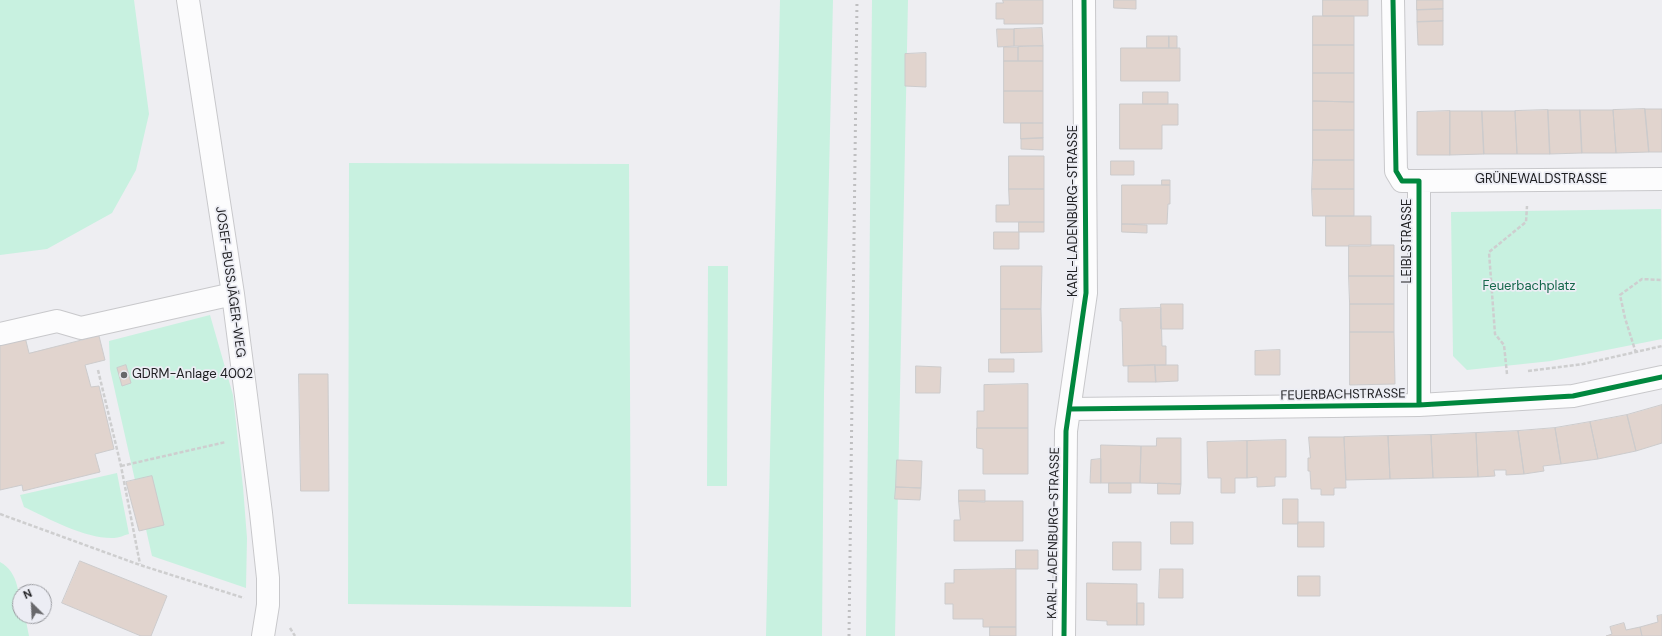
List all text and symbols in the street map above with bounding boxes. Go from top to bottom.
street label: KARL-LADENBURG-STRASSE [1066,125,1082,297]
street label: GRÜNEWALDSTRASSE [1475,172,1607,188]
street label: LEIBLSTRASSE [1400,199,1416,283]
street label: JOSEF-BUSSJÄGER-WEG [212,205,248,359]
park label: Feuerbachplatz [1483,279,1575,295]
place label: GDRM-Anlage 4002 [132,367,253,383]
marker: GDRM-Anlage 4002 [119,370,129,380]
street label: FEUERBACHSTRASSE [1280,386,1406,404]
street label: KARL-LADENBURG-STRASSE [1045,447,1063,619]
north arrow [12,584,52,624]
text: N [21,586,34,602]

